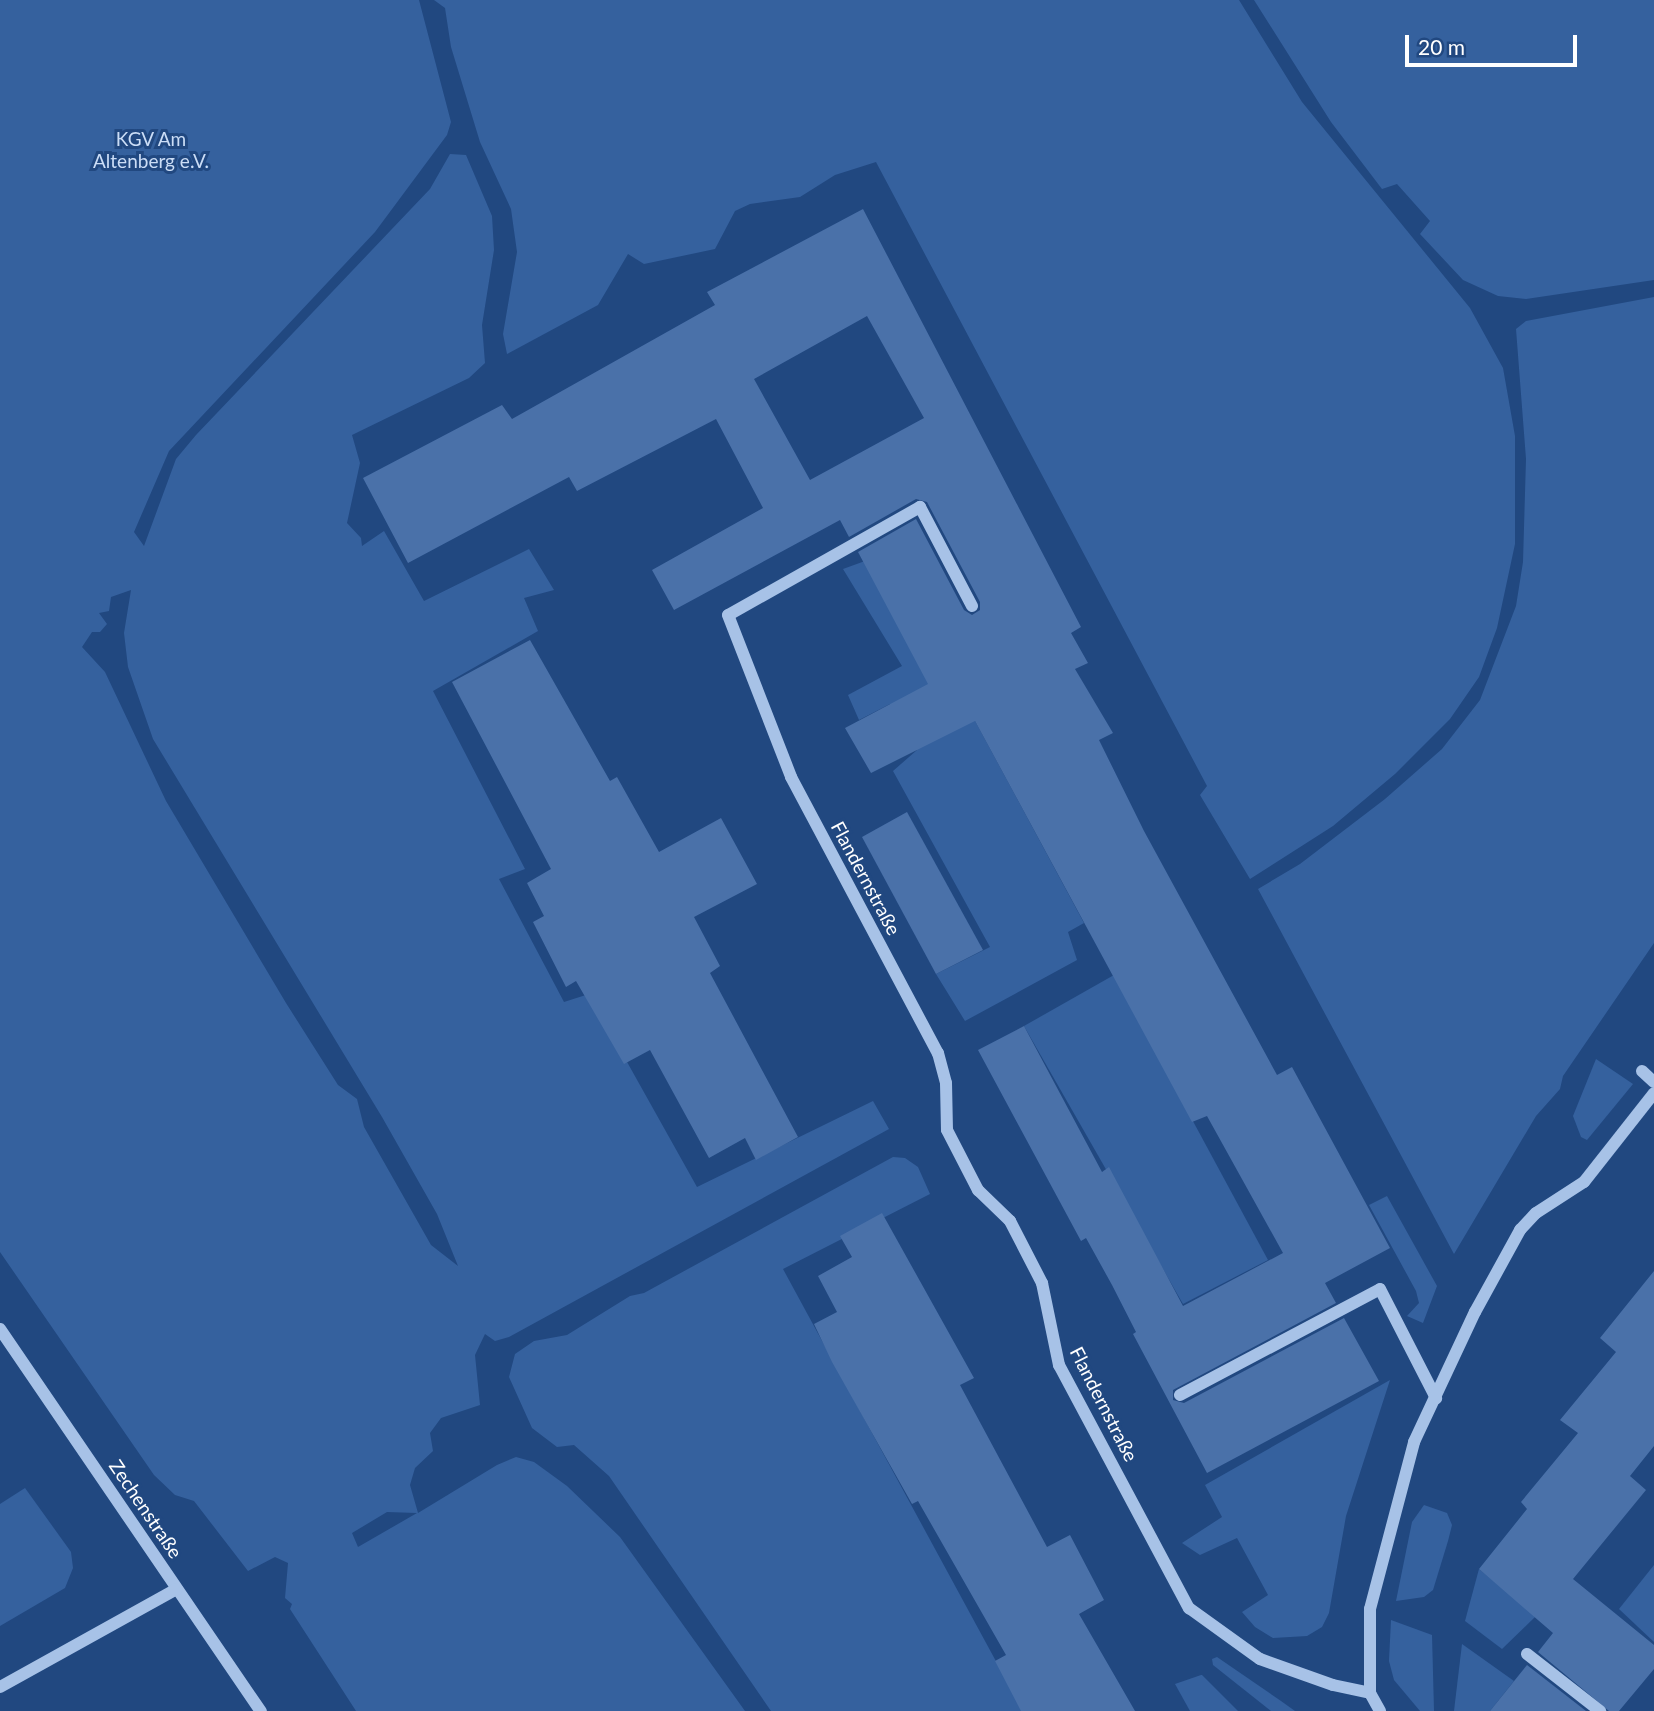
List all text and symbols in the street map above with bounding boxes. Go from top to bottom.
scale bar [1409,21,1580,65]
text: 20 m [1418,34,1465,59]
park label: KGV Am Altenberg e.V. [93,128,209,172]
street label: Flandernstraße [826,817,906,939]
street label: Flandernstraße [1065,1343,1143,1465]
street label: Zechenstraße [105,1456,187,1562]

